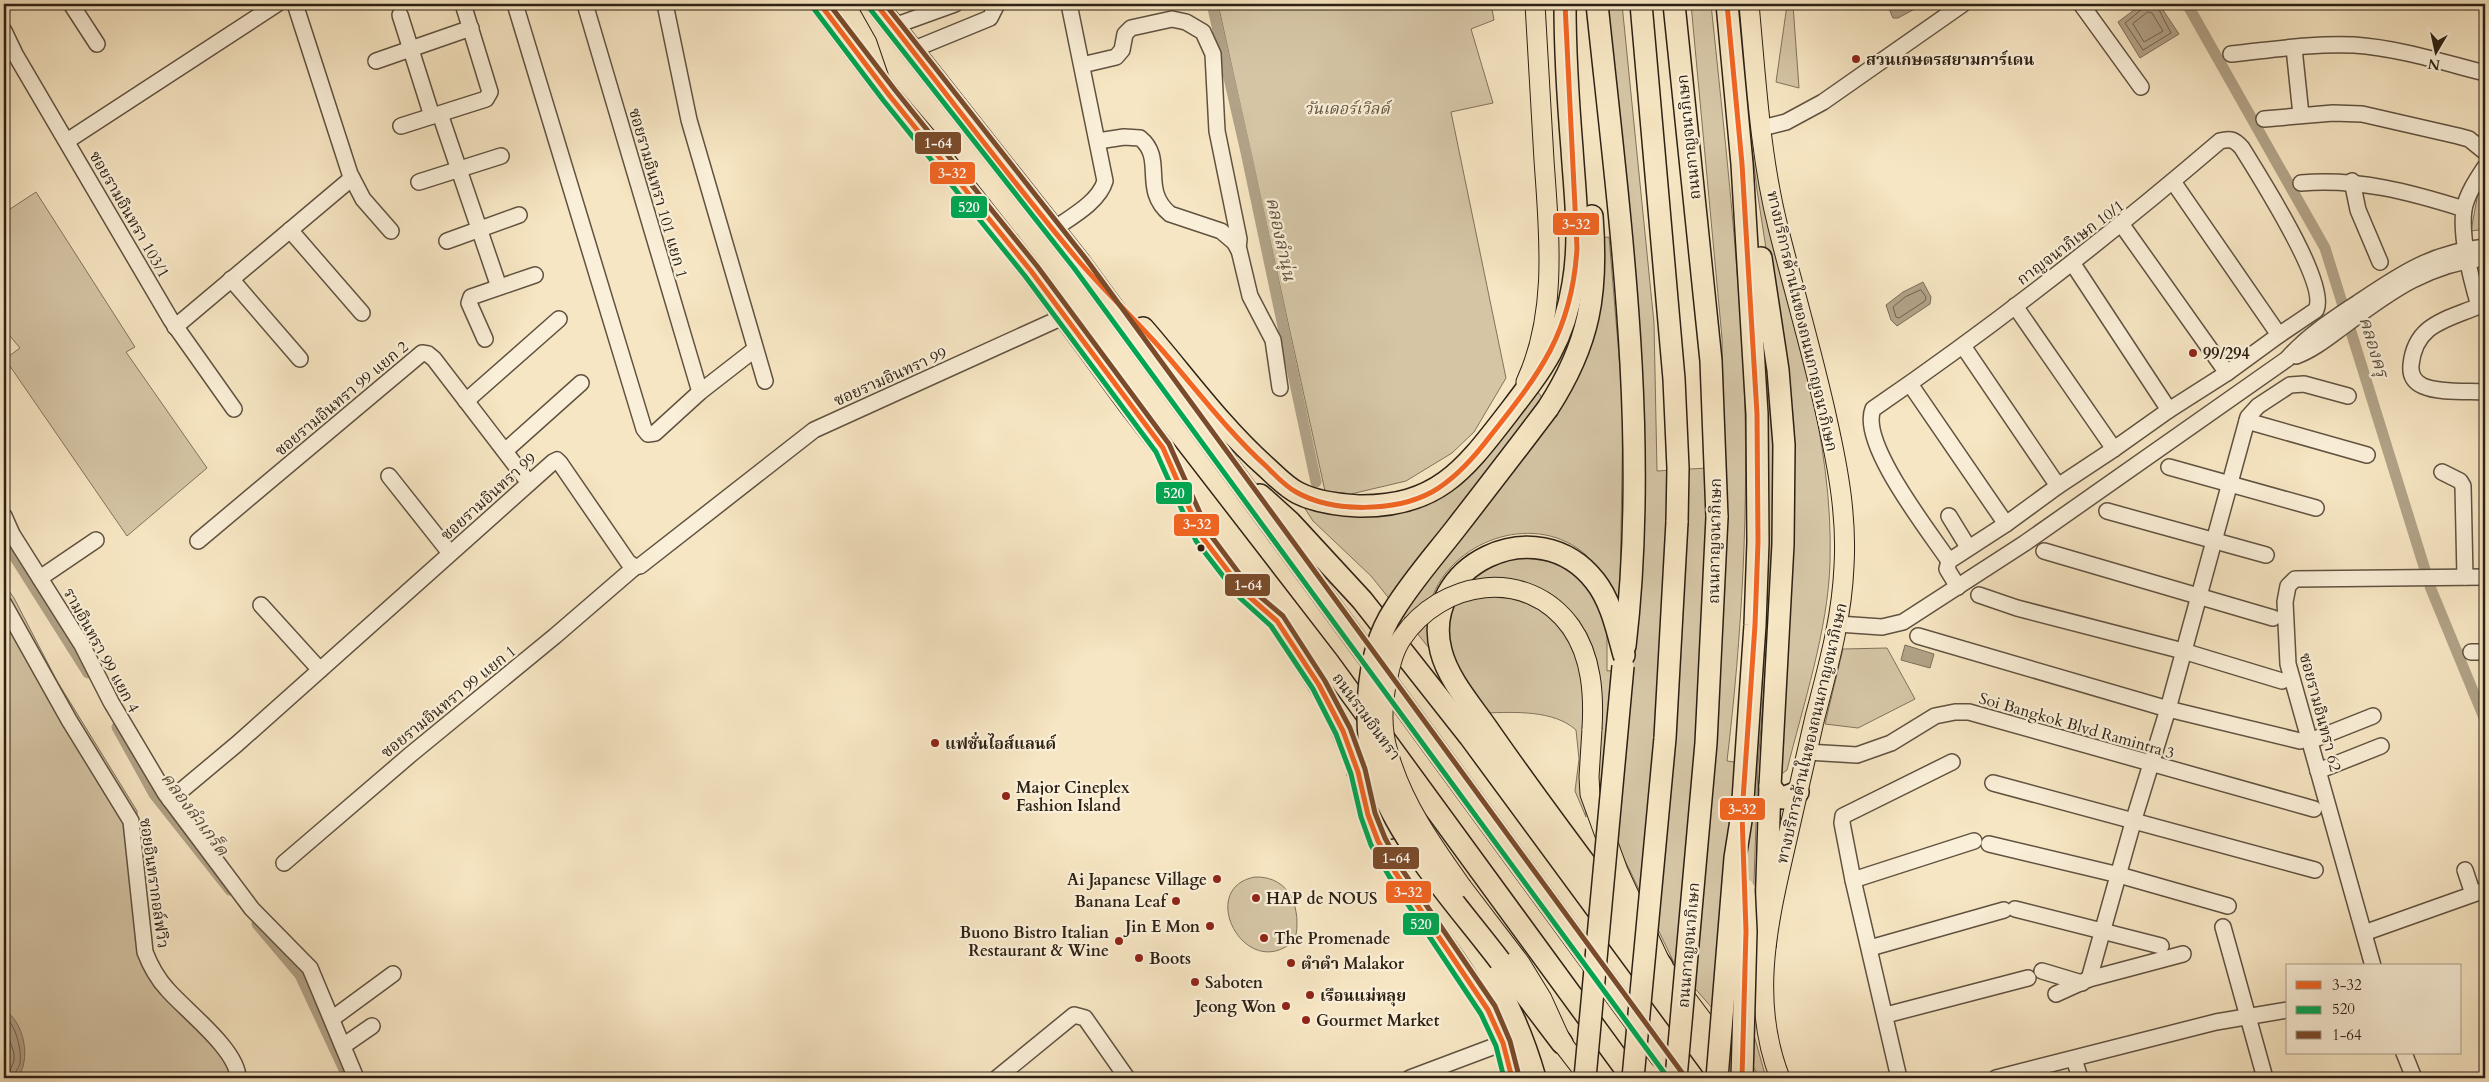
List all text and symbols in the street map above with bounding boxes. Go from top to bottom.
north arrow [2412,28,2462,78]
place label: สวนเกษตรสยามการ์เดน [1866,49,2034,71]
marker: สวนเกษตรสยามการ์เดน [1850,53,1862,65]
text: N [2427,54,2442,75]
street label: ถนนกาญจนาภิเษก [1671,73,1707,201]
park label: วันเดอร์เวิลด์ [1304,98,1392,120]
street label: ซอยรามอินทรา 101 แยก 1 [623,105,693,281]
line badge: 1-64 [914,131,962,155]
text: 1-64 [924,134,952,153]
street label: ซอยรามอินทรา 103/1 [84,147,174,282]
line badge: 3-32 [929,161,976,185]
text: 3-32 [938,164,966,183]
street label: ทางบริการด้านในของถนนกาญจนาภิเษก [1761,189,1843,454]
line badge: 520 [950,195,988,219]
water label: คลองลำนุ่น [1259,195,1302,283]
street label: กาญจนาภิเษก 10/1 [2012,195,2129,290]
text: 520 [958,198,980,217]
line badge: 3-32 [1552,212,1600,236]
text: 3-32 [1562,215,1590,234]
water label: คลองครุ [2353,314,2395,382]
street label: ซอยรามอินทรา 99 แยก 2 [270,336,413,461]
street label: ซอยรามอินทรา 99 [830,342,950,412]
place label: 99/294 [2203,343,2250,365]
marker: 99/294 [2187,347,2199,359]
street label: ซอยรามอินทรา 99 [436,448,541,546]
street label: ถนนกาญจนาภิเษก [1703,478,1727,604]
line badge: 520 [1155,481,1193,505]
text: 520 [1163,484,1185,503]
line badge: 3-32 [1173,513,1220,537]
text: 3-32 [1183,515,1211,534]
unlabelled marker [1196,543,1206,553]
line badge: 1-64 [1224,573,1271,597]
text: 1-64 [1234,576,1262,595]
street label: รามอินทรา 99 แยก 4 [58,584,145,717]
street label: ทางบริการด้านในของถนนกาญจนาภิเษก [1771,601,1853,866]
street label: ซอยรามอินทรา 99 แยก 1 [376,640,521,763]
street label: ซอยรามอินทรา 62 [2294,651,2346,774]
street label: ถนนรามอินทรา [1327,668,1405,765]
street label: Soi Bangkok Blvd Ramintra 3 [1976,687,2177,764]
place label: แฟชั่นไอส์แลนด์ [945,732,1057,755]
marker: แฟชั่นไอส์แลนด์ [929,737,941,749]
water label: คลองลำเกร็ด [155,767,235,862]
place label: Major Cineplex Fashion Island [1016,777,1130,817]
marker: Major Cineplex Fashion Island [1000,790,1012,802]
line badge: 3-32 [1719,797,1766,821]
text: 3-32 [1728,800,1756,819]
street label: ซอยอินทรากอล์ฟวิว [134,817,174,950]
line badge: 1-64 [1372,846,1420,870]
text: 1-64 [1382,849,1410,868]
place label: Ai Japanese Village [1067,869,1207,891]
marker: Ai Japanese Village [1211,873,1223,885]
line badge: 3-32 [1385,880,1432,904]
street label: ถนนกาญจนาภิเษก [1673,881,1705,1009]
text: 3-32 [1394,883,1422,902]
place label: HAP de NOUS [1266,888,1378,910]
place label: Banana Leaf [1074,891,1169,913]
marker: HAP de NOUS [1250,892,1262,904]
marker: Banana Leaf [1170,895,1182,907]
line badge: 520 [1402,912,1440,936]
text: 520 [1410,915,1432,934]
place label: Jin E Mon [1123,916,1201,938]
marker: Jin E Mon [1204,920,1216,932]
place label: Buono Bistro Italian Restaurant & Wine [960,922,1110,962]
place label: The Promenade [1274,928,1391,950]
marker: The Promenade [1258,932,1270,944]
marker: Buono Bistro Italian Restaurant & Wine [1113,935,1125,947]
place label: Boots [1149,948,1191,970]
marker: Boots [1133,952,1145,964]
place label: ตำตำ Malakor [1301,953,1405,975]
marker: ตำตำ Malakor [1285,957,1297,969]
legend [2286,964,2462,1054]
place label: Saboten [1205,972,1264,994]
text: 3-32 [2332,975,2362,995]
marker: Saboten [1189,976,1201,988]
place label: เรือนแม่หลุย [1320,985,1406,1007]
marker: เรือนแม่หลุย [1304,989,1316,1001]
place label: Jeong Won [1193,996,1277,1018]
text: 520 [2332,999,2355,1019]
marker: Jeong Won [1280,1000,1292,1012]
place label: Gourmet Market [1316,1010,1440,1032]
marker: Gourmet Market [1300,1014,1312,1026]
text: 1-64 [2332,1025,2362,1045]

